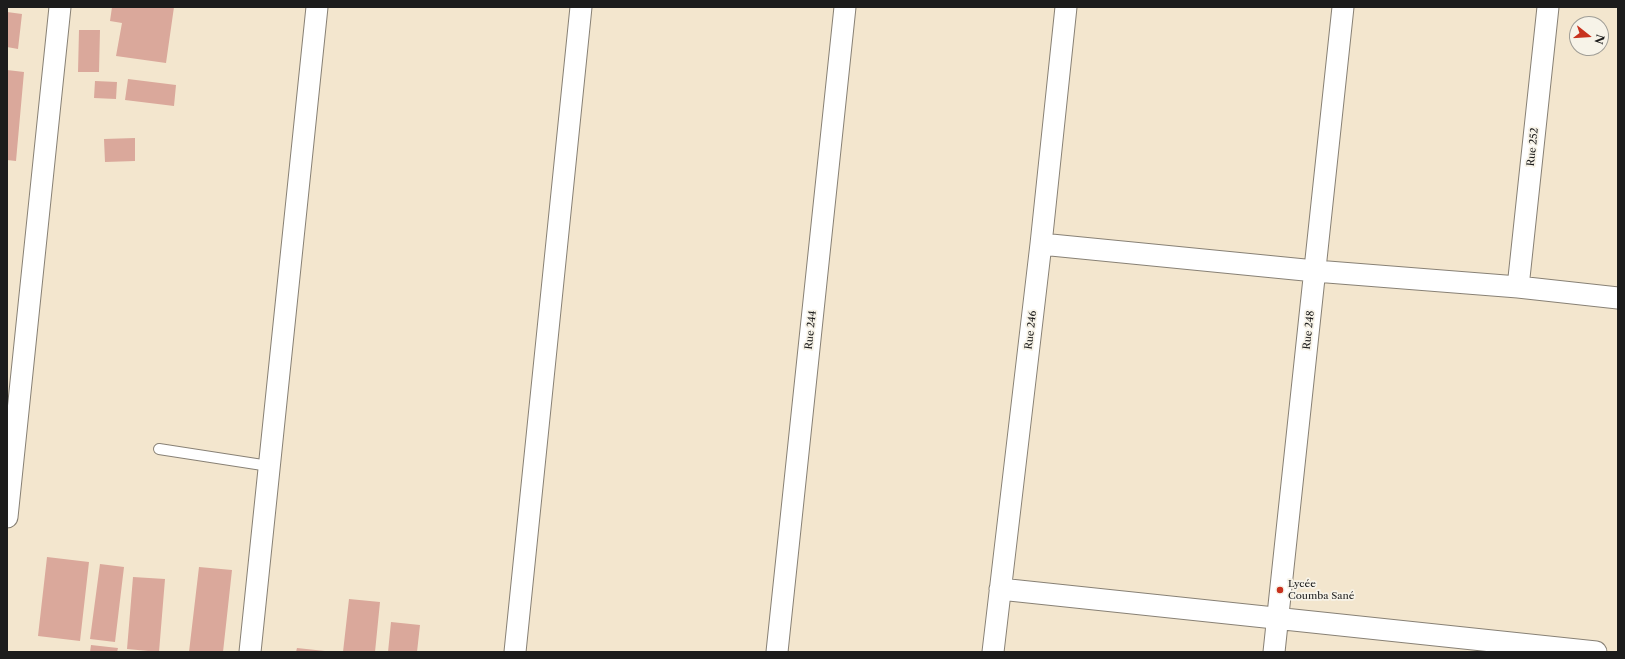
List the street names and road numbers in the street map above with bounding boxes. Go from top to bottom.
street label: Rue 252 [1525,127,1541,167]
street label: Rue 244 [803,310,819,350]
street label: Rue 246 [1023,310,1039,350]
street label: Rue 248 [1301,310,1317,350]

